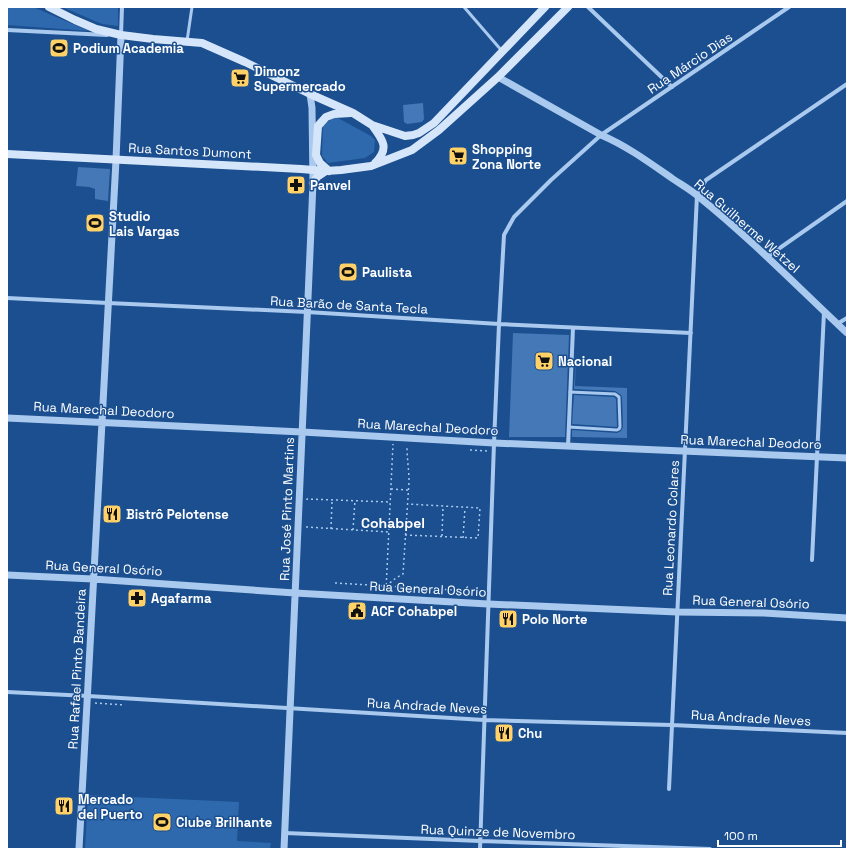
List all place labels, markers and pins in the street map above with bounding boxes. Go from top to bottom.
sports icon: Podium Academia [48,37,70,59]
place label: Podium Academia [73,40,184,57]
place label: Dimonz Supermercado [254,63,346,95]
supermarket icon: Dimonz Supermercado [229,67,251,89]
place label: Shopping Zona Norte [472,141,541,173]
supermarket icon: Shopping Zona Norte [447,145,469,167]
pharmacy icon: Panvel [285,174,307,196]
place label: Panvel [310,177,351,194]
place label: Studio Lais Vargas [109,208,180,240]
sports icon: Studio Lais Vargas [84,212,106,234]
sports icon: Paulista [337,261,359,283]
place label: Paulista [362,264,413,281]
supermarket icon: Nacional [533,350,555,372]
place label: Nacional [558,353,612,370]
restaurant icon: Bistrô Pelotense [101,503,123,525]
place label: Bistrô Pelotense [126,506,229,523]
pharmacy icon: Agafarma [126,587,148,609]
place label: Agafarma [151,590,212,607]
public building icon: ACF Cohabpel [346,600,368,622]
place label: ACF Cohabpel [371,603,457,620]
restaurant icon: Polo Norte [497,608,519,630]
place label: Polo Norte [522,611,587,628]
restaurant icon: Chu [493,722,515,744]
place label: Chu [518,725,542,742]
place label: Mercado del Puerto [78,791,143,823]
restaurant icon: Mercado del Puerto [53,795,75,817]
sports icon: Clube Brilhante [151,811,173,833]
place label: Clube Brilhante [176,814,272,831]

